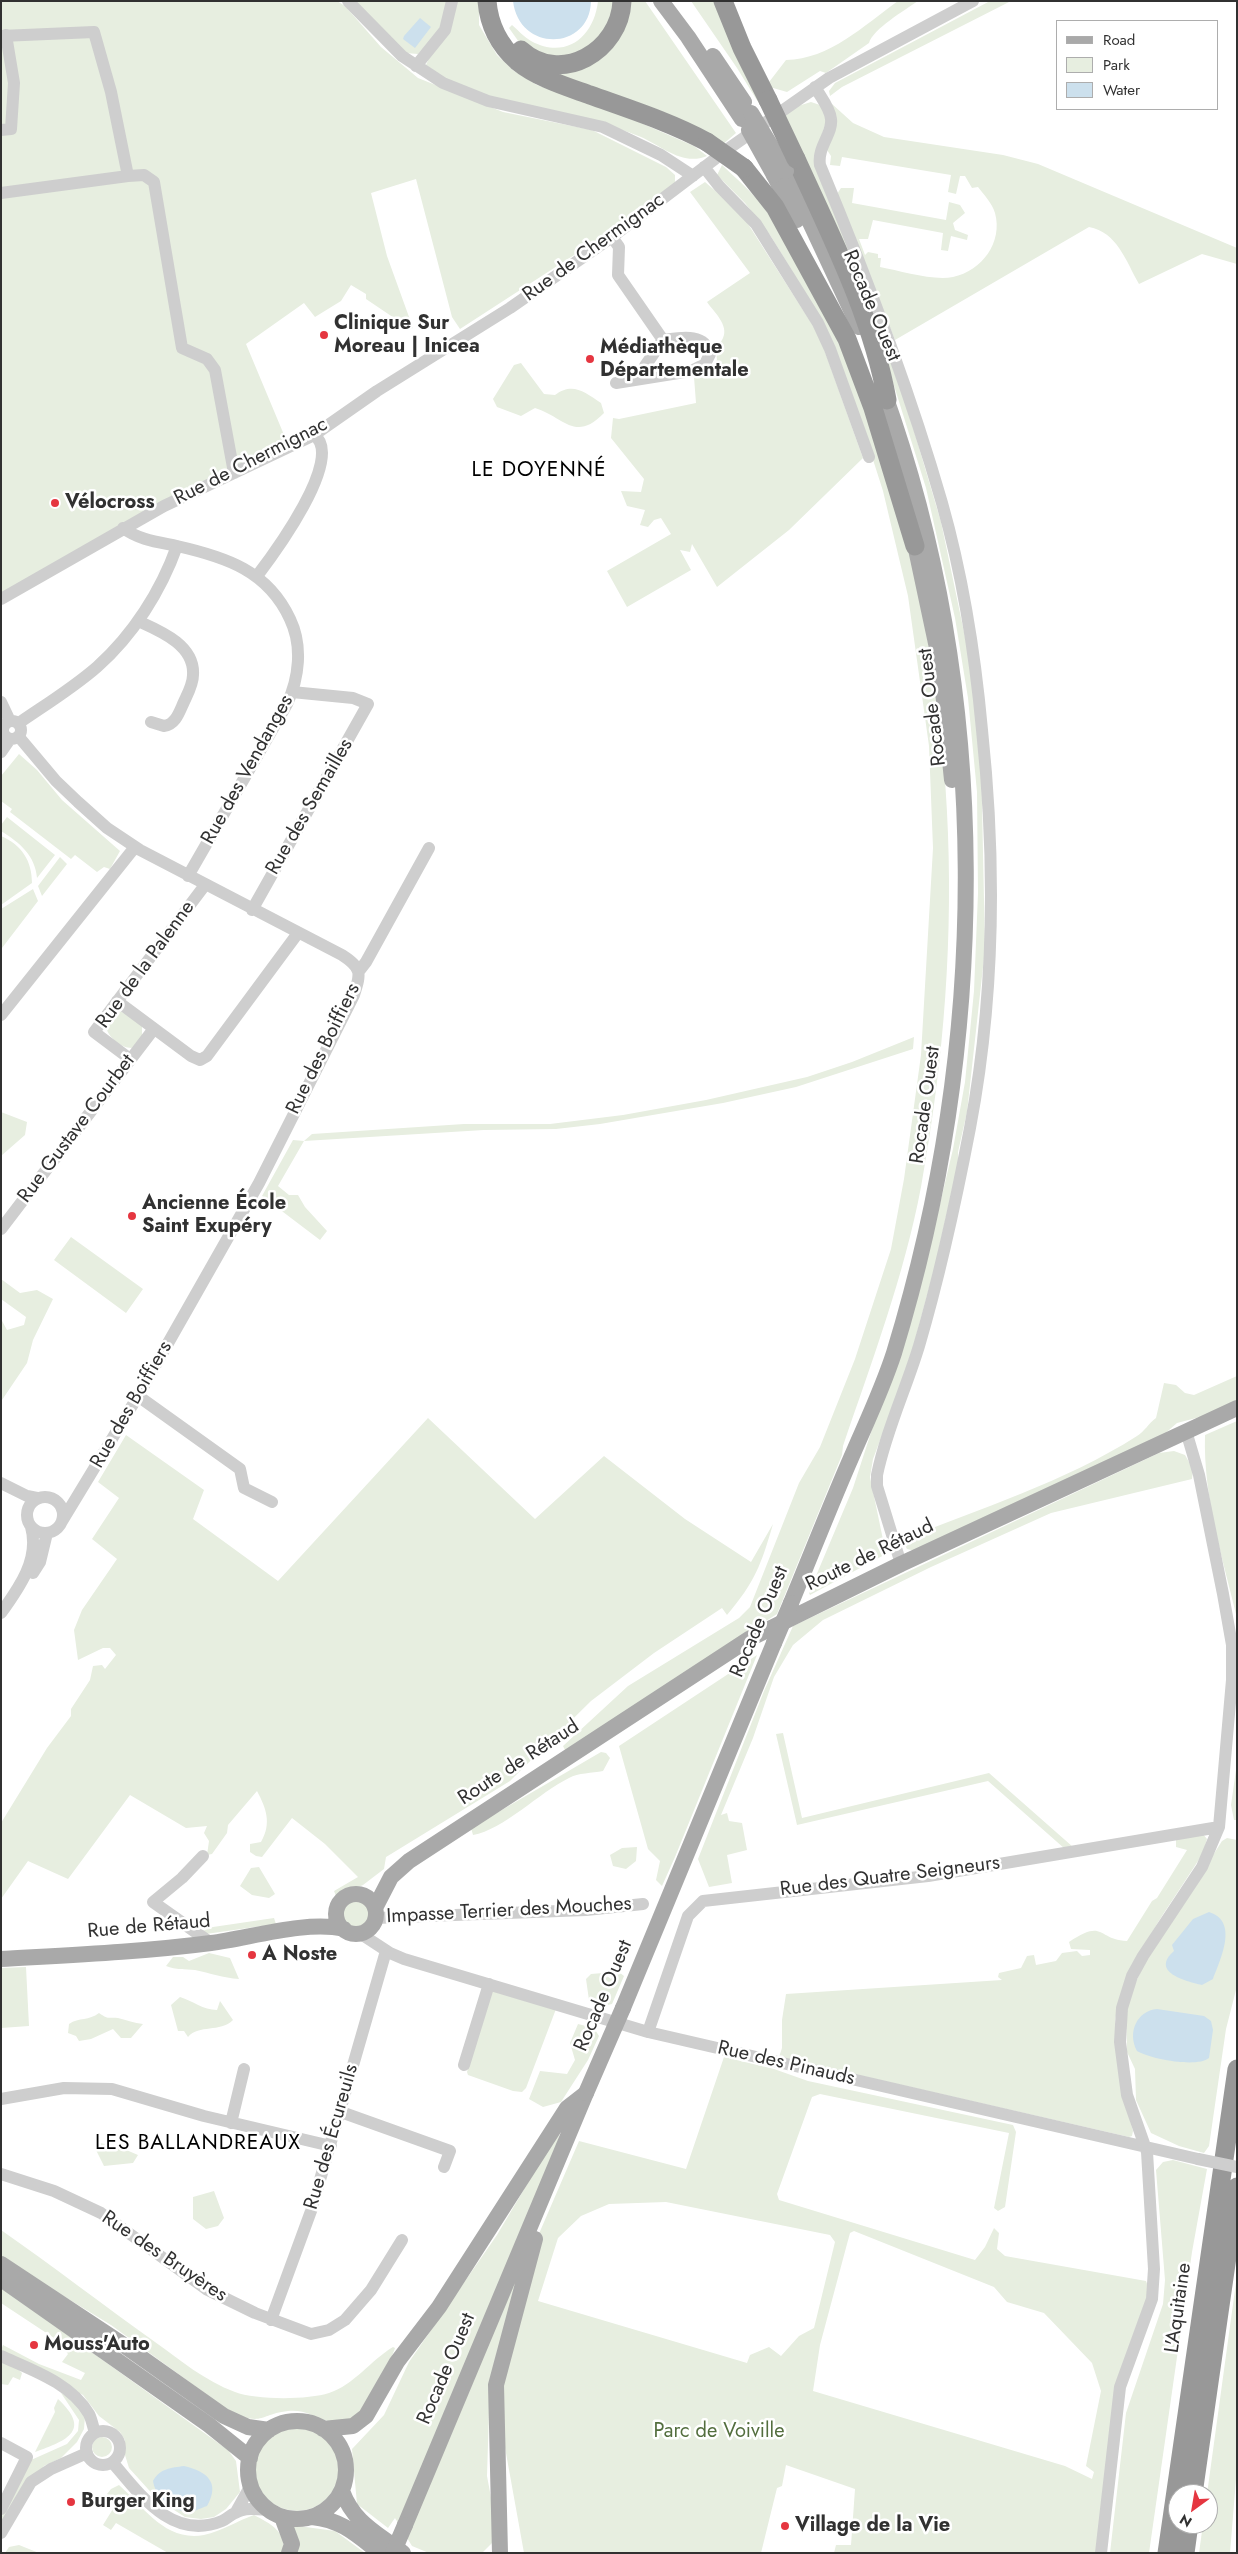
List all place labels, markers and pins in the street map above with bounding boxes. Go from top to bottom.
place label: Clinique Sur Moreau | Inicea [334,312,480,359]
marker: Clinique Sur Moreau | Inicea [318,329,330,341]
place label: Médiathèque Départementale [600,336,749,383]
marker: Médiathèque Départementale [584,353,596,365]
place label: Vélocross [65,491,155,515]
marker: Vélocross [49,497,61,509]
place label: Ancienne École Saint Exupéry [142,1192,286,1239]
marker: Ancienne École Saint Exupéry [126,1210,138,1222]
place label: A Noste [262,1943,337,1967]
marker: A Noste [246,1949,258,1961]
place label: Mouss'Auto [44,2333,150,2357]
marker: Mouss'Auto [28,2339,40,2351]
place label: Burger King [81,2490,195,2514]
marker: Burger King [65,2496,77,2508]
place label: Village de la Vie [795,2514,950,2538]
marker: Village de la Vie [779,2520,791,2532]

